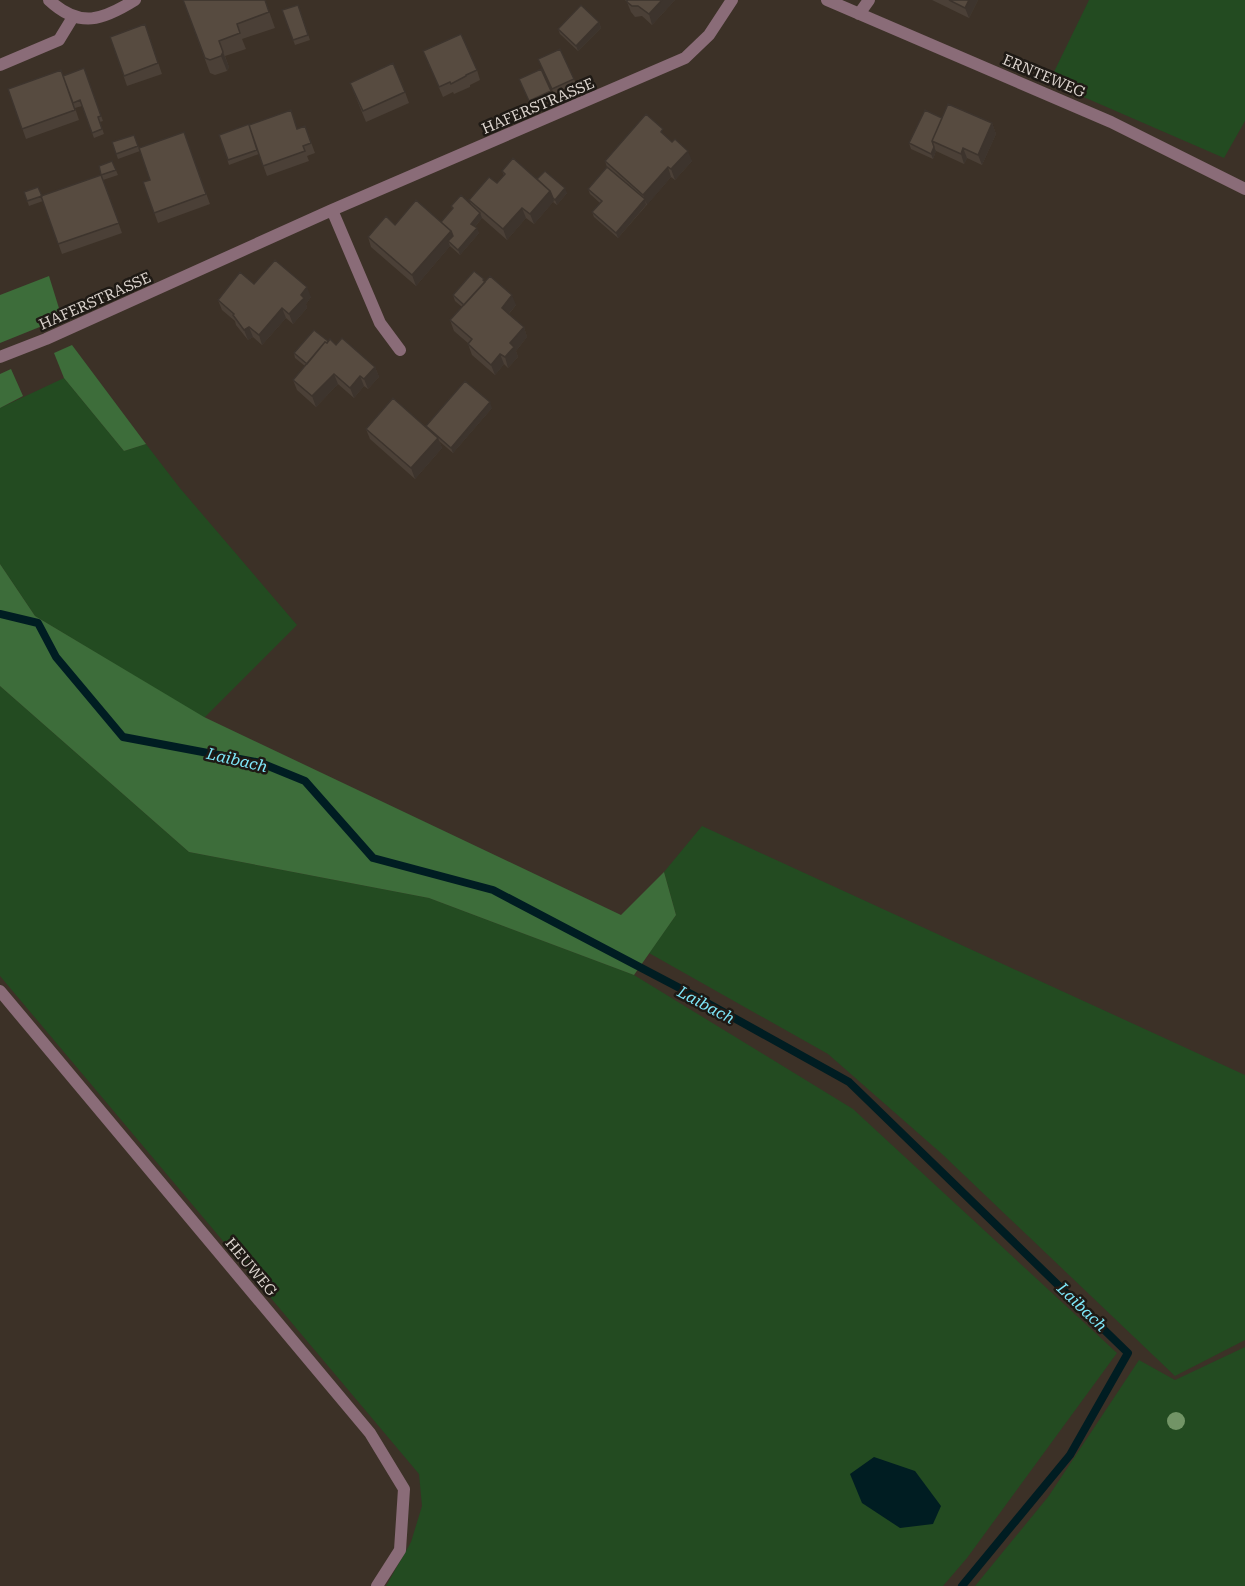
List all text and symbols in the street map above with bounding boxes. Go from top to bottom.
street label: ERNTEWEG [1000,51,1088,102]
street label: HAFERSTRASSE [479,74,597,138]
street label: HAFERSTRASSE [36,268,154,334]
water label: Laibach [204,744,270,776]
water label: Laibach [673,982,738,1028]
street label: HEUWEG [221,1234,281,1300]
water label: Laibach [1052,1278,1111,1335]

